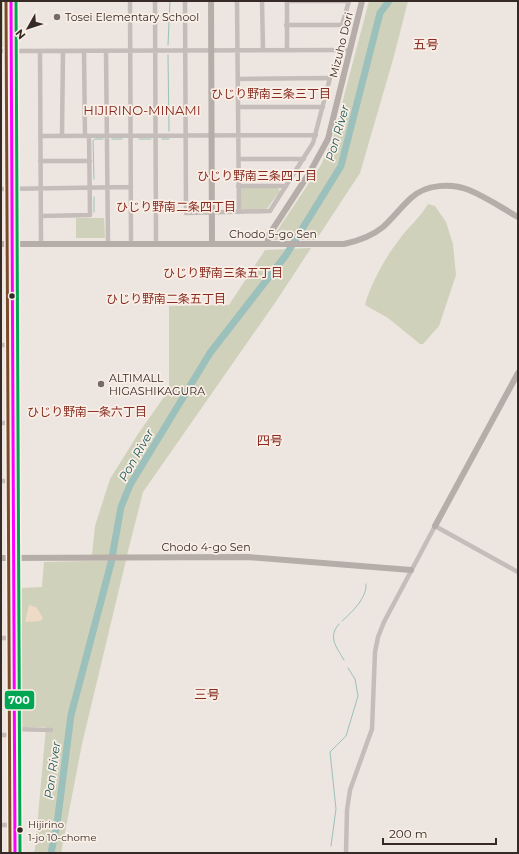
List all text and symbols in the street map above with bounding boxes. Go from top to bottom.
north arrow [8,8,48,48]
place label: Tosei Elementary School [65,10,199,24]
street label: Mizuho Dori [326,11,356,79]
marker: Tosei Elementary School [52,12,62,22]
text: N [12,26,28,42]
district label: 五号 [413,36,439,52]
district label: ひじり野南三条三丁目 [211,86,331,101]
district label: HIJIRINO-MINAMI [83,102,201,118]
water label: Pon River [322,103,352,163]
district label: ひじり野南三条四丁目 [197,168,317,183]
district label: ひじり野南二条四丁目 [116,199,236,214]
street label: Chodo 5-go Sen [229,227,317,241]
district label: ひじり野南三条五丁目 [163,265,283,280]
unlabelled marker [7,291,17,301]
district label: ひじり野南二条五丁目 [106,291,226,306]
place label: ALTIMALL HIGASHIKAGURA [109,371,205,398]
marker: ALTIMALL HIGASHIKAGURA [96,379,106,389]
district label: ひじり野南一条六丁目 [27,404,147,419]
water label: Pon River [115,426,157,484]
district label: 四号 [257,432,283,448]
street label: Chodo 4-go Sen [161,540,251,554]
district label: 三号 [194,686,220,702]
line badge: 700 [4,690,35,710]
text: 700 [8,693,30,707]
water label: Pon River [41,740,63,800]
place label: Hijirino 1-jo 10-chome [28,818,97,844]
scale bar [383,820,496,846]
marker: Hijirino 1-jo 10-chome [15,825,25,835]
text: 200 m [389,826,428,841]

